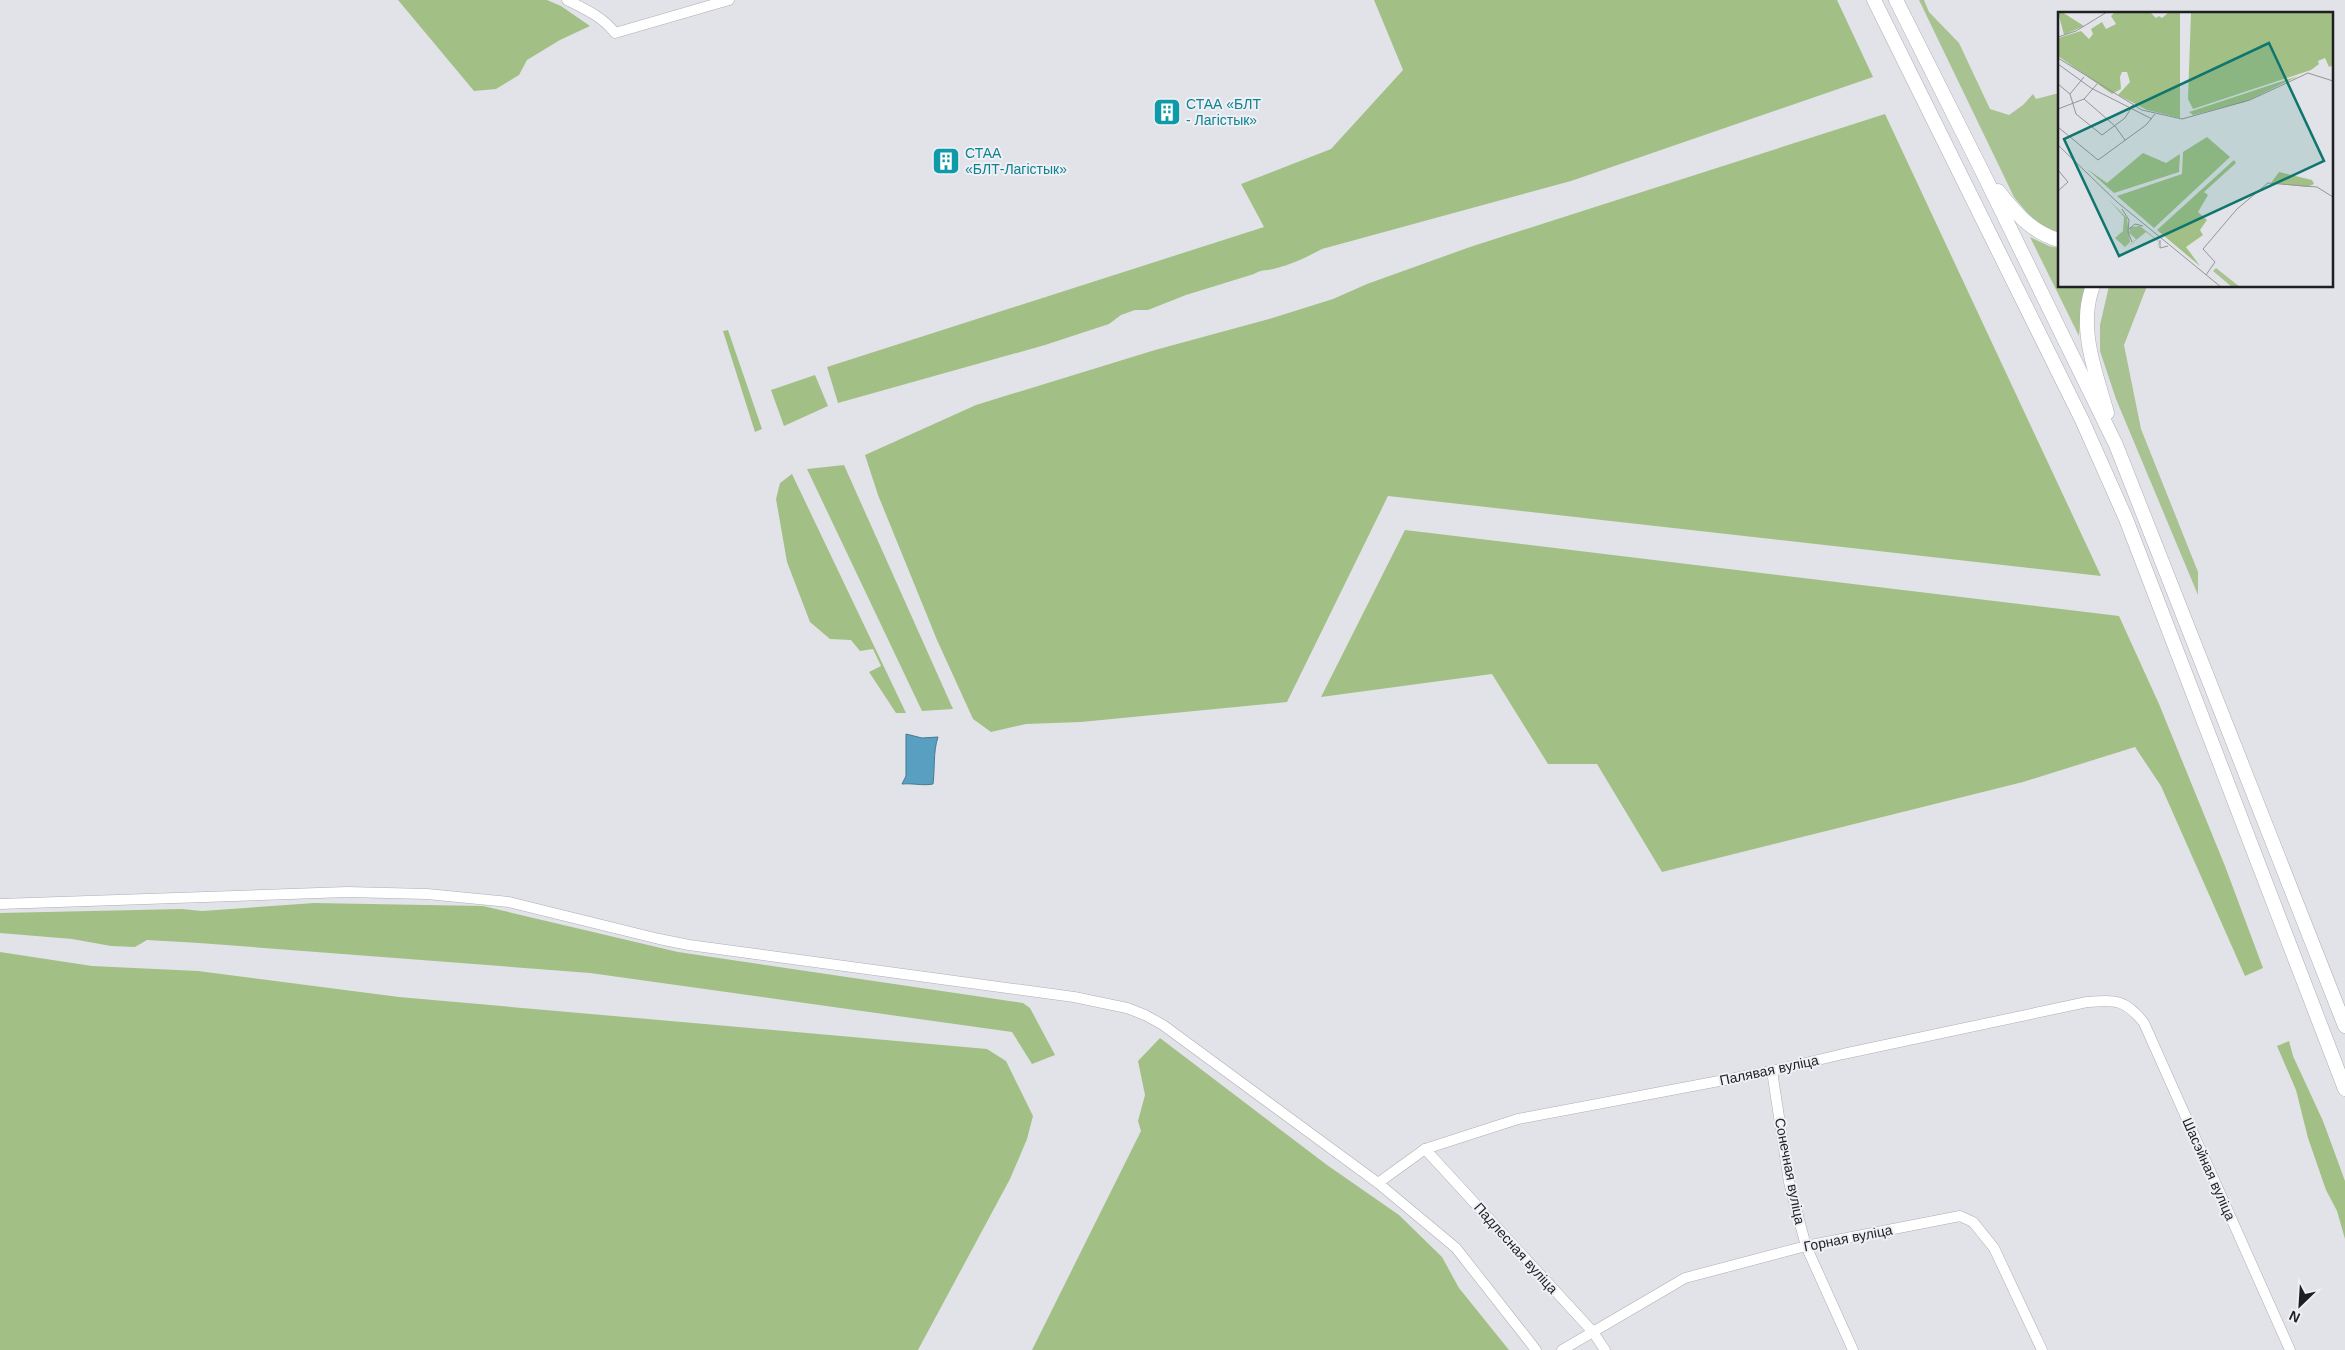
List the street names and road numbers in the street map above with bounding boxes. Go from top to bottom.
street label: Палявая вуліца [1718,1052,1820,1088]
street label: Шасэйная вуліца [2179,1115,2239,1223]
street label: Сонечная вуліца [1772,1116,1808,1226]
street label: Падлесная вуліца [1471,1199,1561,1297]
street label: Горная вуліца [1802,1222,1894,1254]

